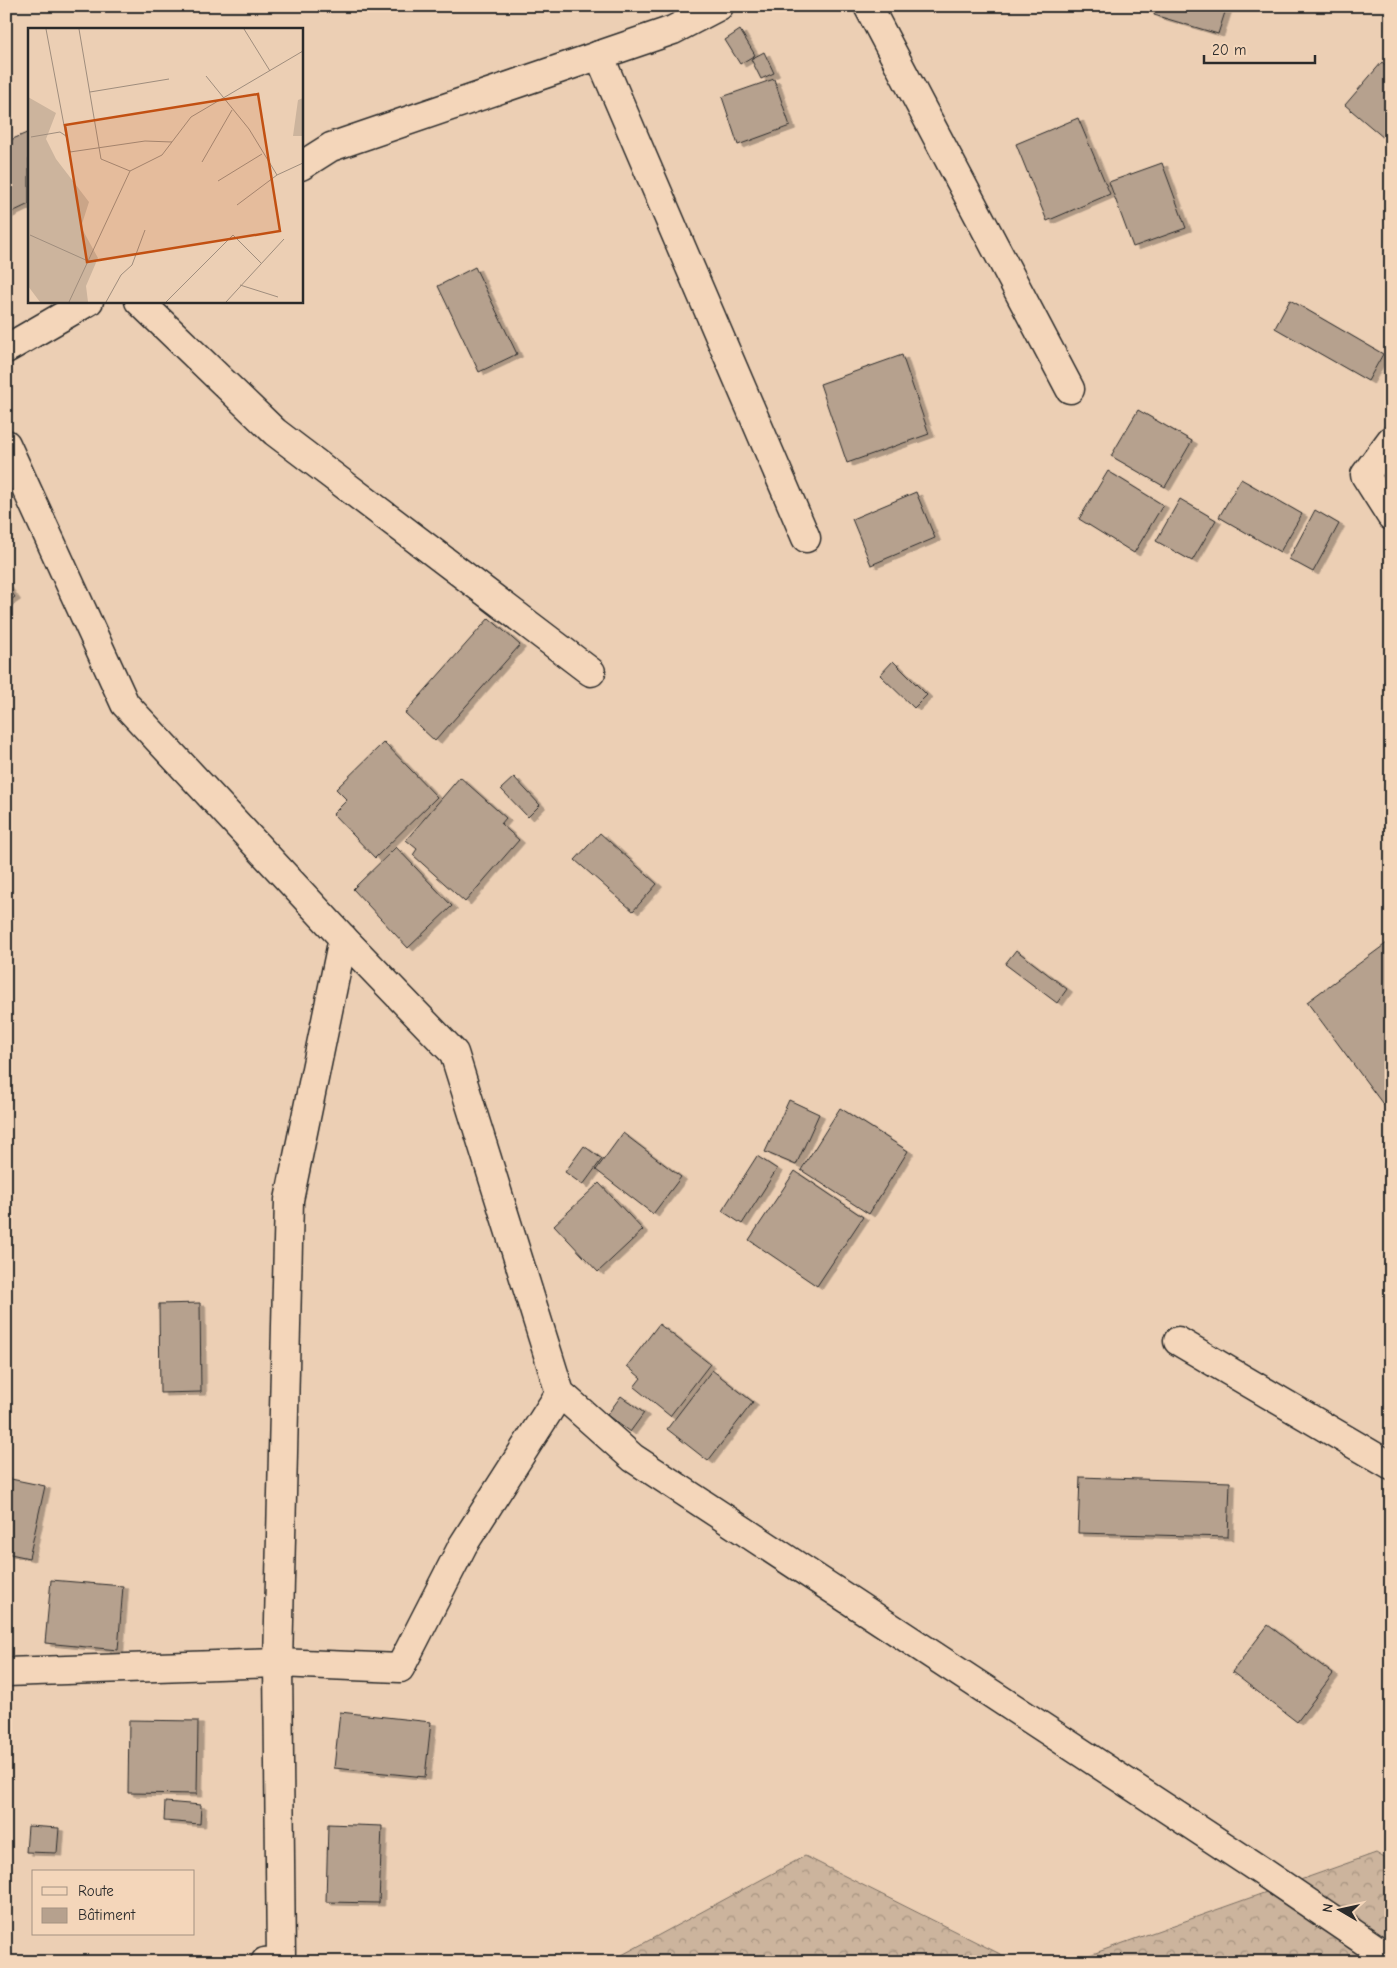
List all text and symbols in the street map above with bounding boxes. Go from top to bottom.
inset map [28,28,302,302]
scale bar [1204,32,1316,64]
text: 20 m [1212,41,1246,59]
legend [32,1870,195,1936]
text: Route [78,1882,114,1900]
north arrow [1314,1886,1364,1936]
text: N [1319,1902,1337,1914]
text: Bâtiment [78,1906,136,1924]

